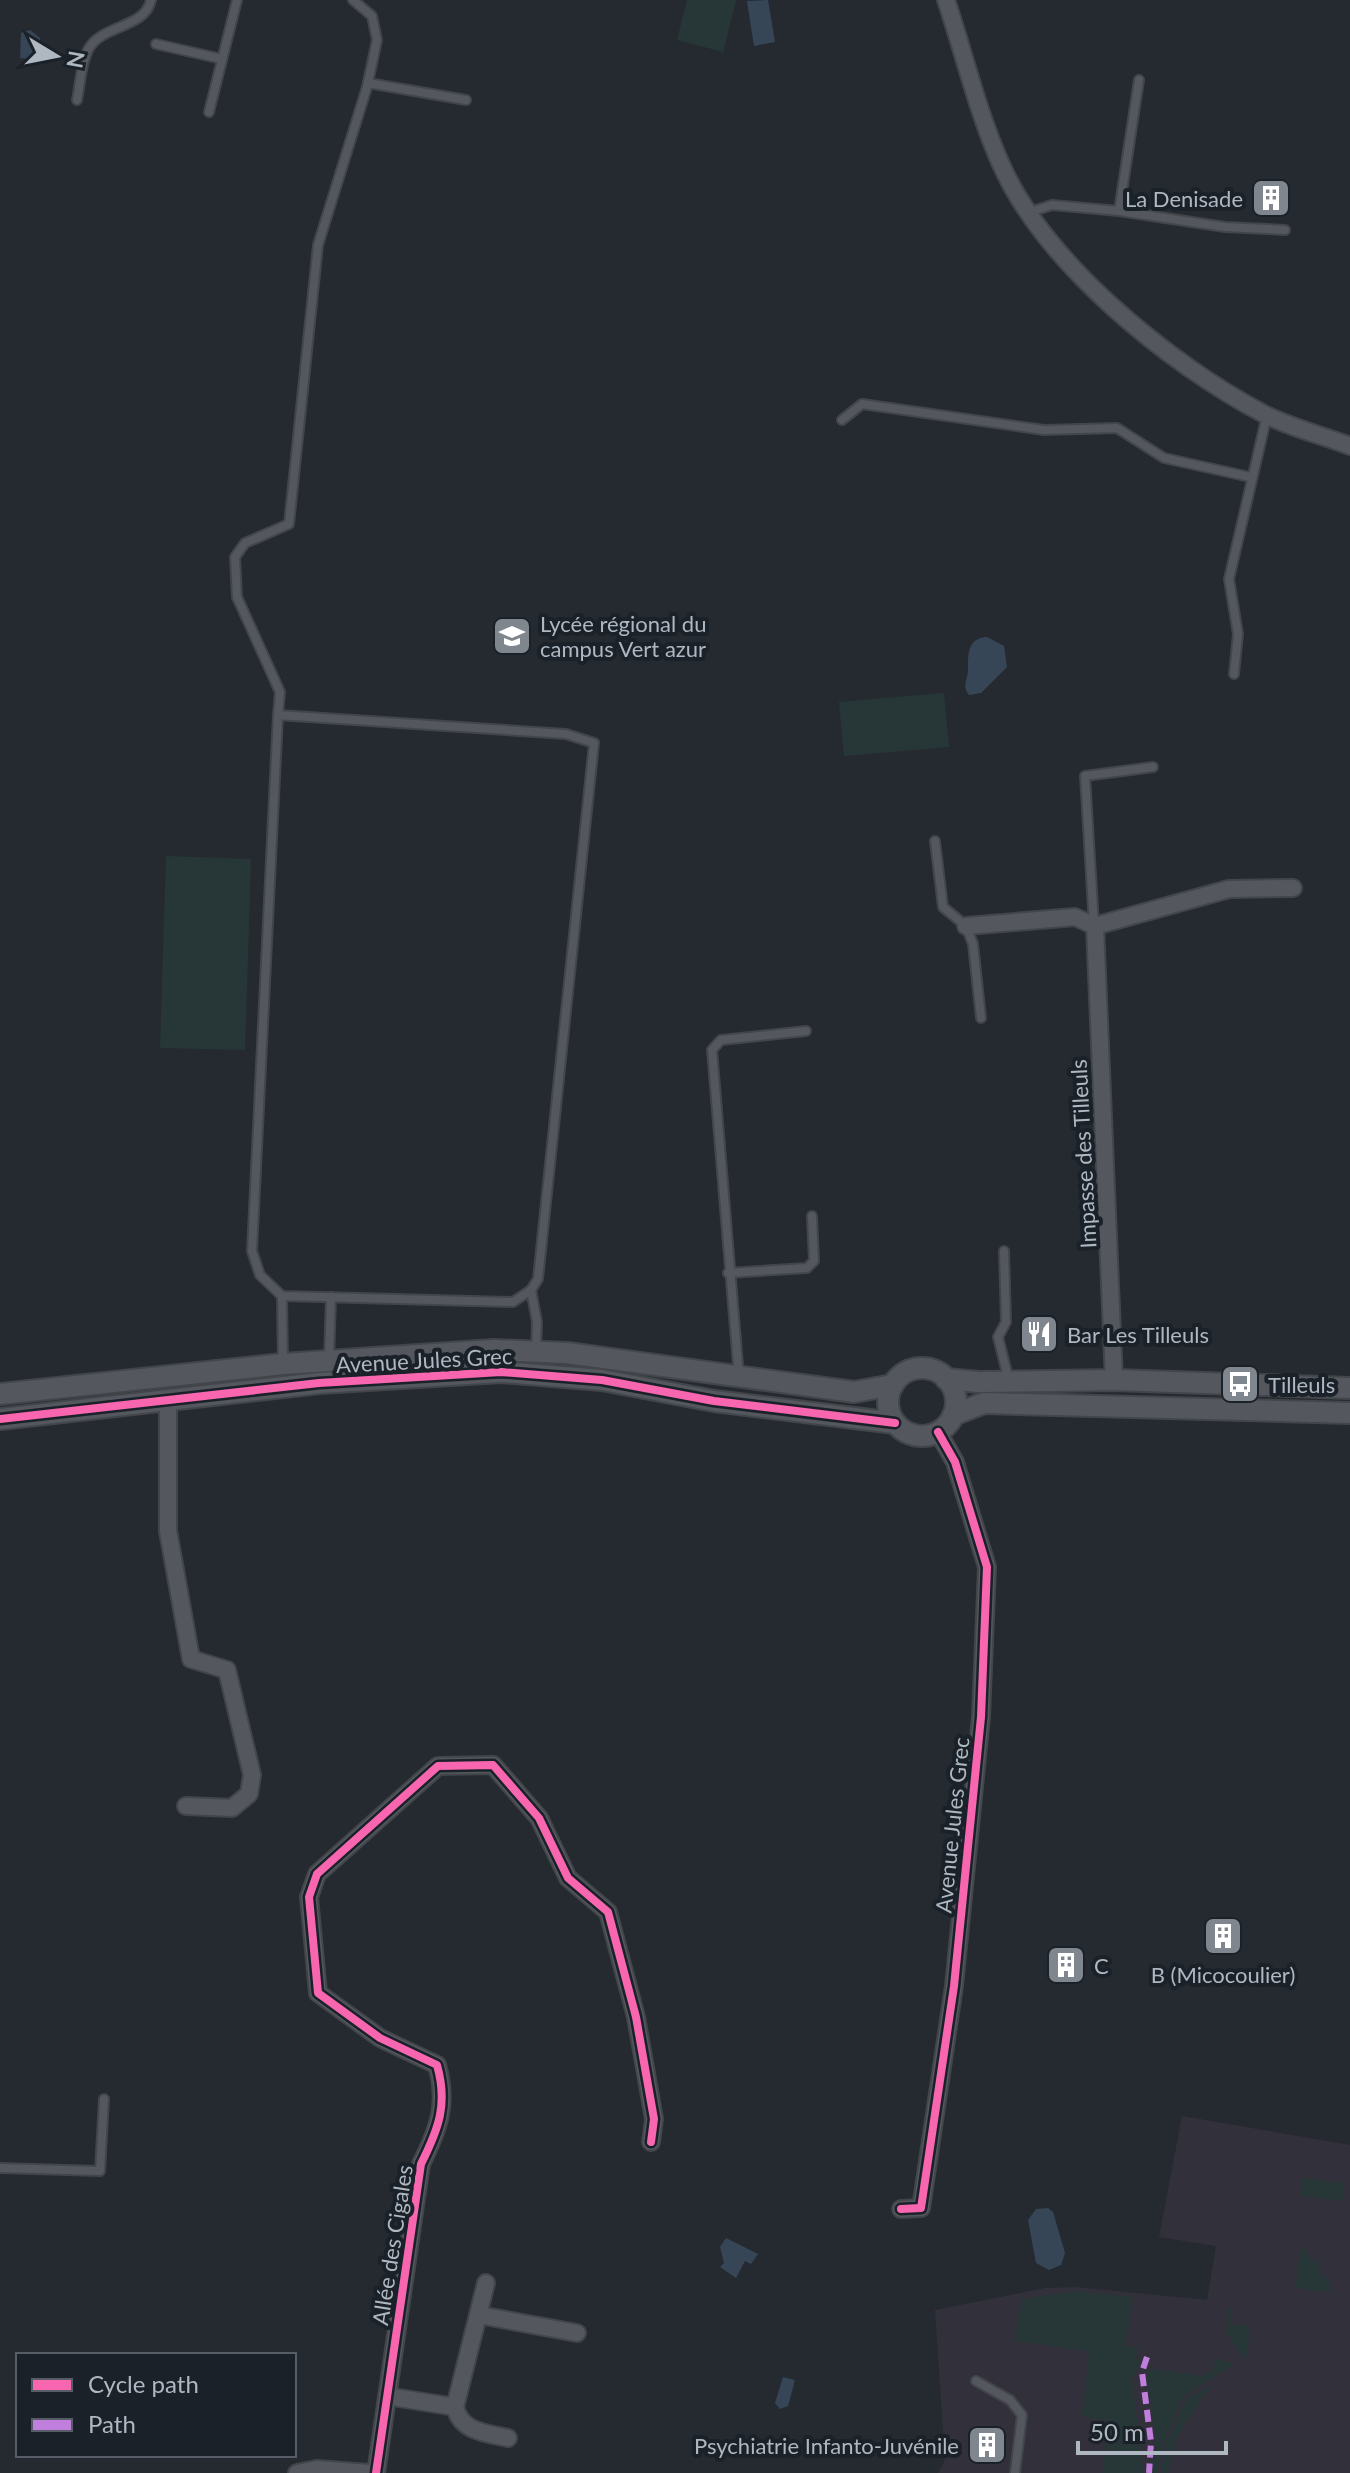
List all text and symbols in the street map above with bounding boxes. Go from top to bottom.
north arrow [16,16,96,96]
text: N [61,49,91,70]
building icon: La Denisade [1250,177,1292,219]
place label: La Denisade [1125,185,1243,212]
place label: Lycée régional du campus Vert azur [540,610,706,662]
school or university icon: Lycée régional du campus Vert azur [491,615,533,657]
street label: Impasse des Tilleuls [1065,1059,1101,1249]
restaurant icon: Bar Les Tilleuls [1018,1313,1060,1355]
place label: Bar Les Tilleuls [1067,1321,1209,1348]
street label: Avenue Jules Grec [335,1342,513,1378]
bus stop icon: Tilleuls [1219,1363,1261,1405]
place label: Tilleuls [1268,1371,1335,1398]
street label: Avenue Jules Grec [929,1736,975,1914]
building icon: B (Micocoulier) [1202,1915,1244,1957]
building icon: C [1045,1944,1087,1986]
place label: C [1094,1952,1109,1979]
place label: B (Micocoulier) [1151,1961,1295,1988]
street label: Allée des Cigales [366,2163,418,2327]
legend [16,2353,296,2457]
text: Cycle path [88,2369,199,2398]
scale bar [1078,2405,1226,2455]
text: Path [88,2409,136,2438]
text: 50 m [1090,2417,1144,2446]
building icon: Psychiatrie Infanto-Juvénile [966,2424,1008,2466]
place label: Psychiatrie Infanto-Juvénile [694,2432,959,2459]

